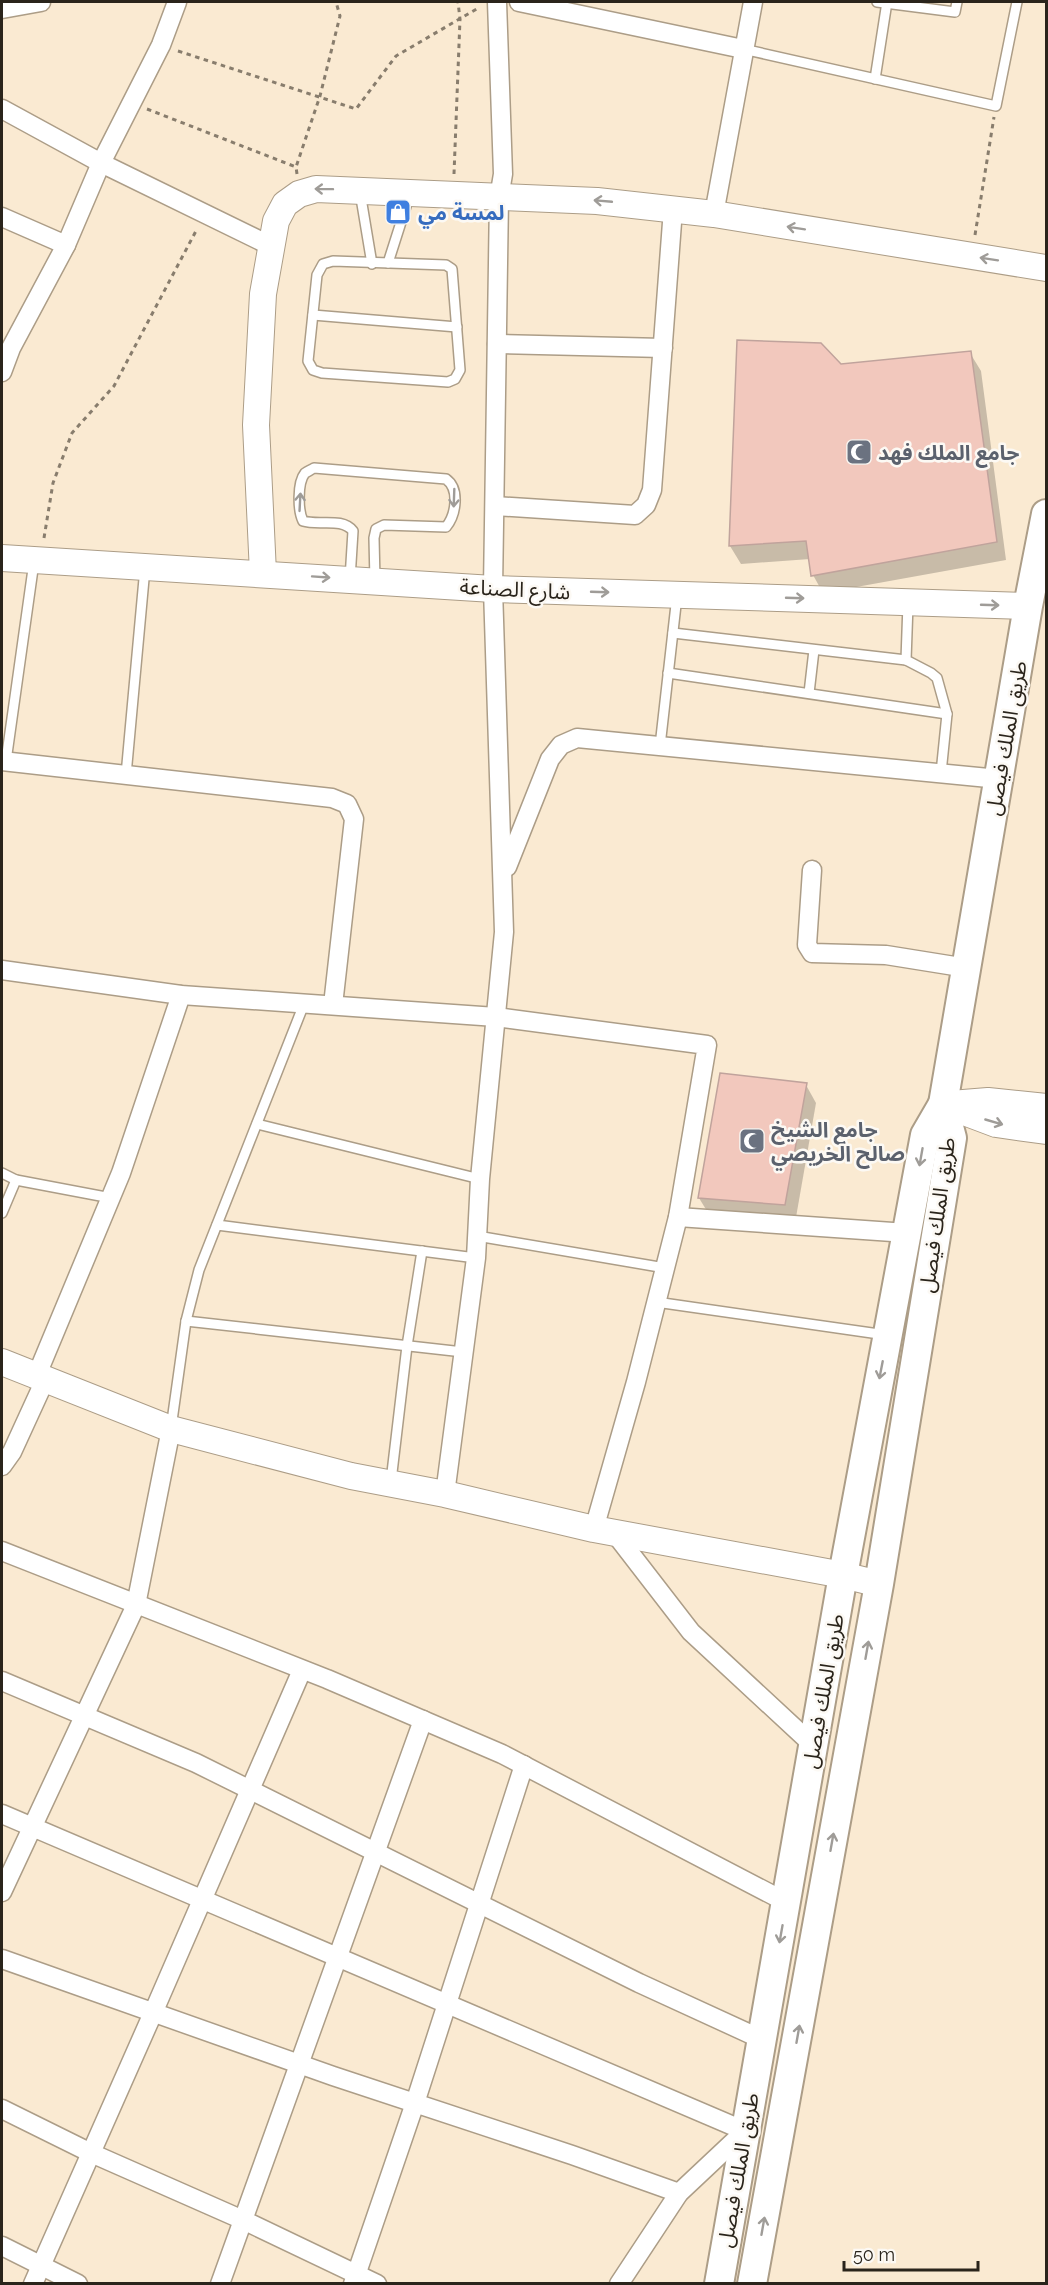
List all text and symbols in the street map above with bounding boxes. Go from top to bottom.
one-way arrow [315,184,335,195]
one-way arrow [594,195,614,206]
shop icon: لمسة مي [383,197,413,227]
place label: لمسة مي [418,200,504,229]
one-way arrow [787,222,807,233]
one-way arrow [979,253,999,264]
mosque icon: جامع الملك فهد [844,437,874,467]
place label: جامع الملك فهد [878,440,1020,468]
one-way arrow [448,487,459,507]
one-way arrow [295,493,306,513]
one-way arrow [311,572,331,583]
street label: شارع الصناعة [459,574,571,607]
one-way arrow [589,587,609,598]
one-way arrow [784,593,804,604]
one-way arrow [979,599,999,610]
street label: طريق الملك فيصل [980,659,1033,817]
place label: جامع الشيخ صالح الخريصي [771,1117,905,1170]
one-way arrow [984,1117,1003,1129]
mosque icon: جامع الشيخ صالح الخريصي [737,1126,767,1156]
street label: طريق الملك فيصل [914,1136,961,1294]
one-way arrow [915,1147,926,1167]
one-way arrow [875,1359,886,1379]
street label: طريق الملك فيصل [797,1612,850,1770]
one-way arrow [862,1641,873,1661]
one-way arrow [827,1833,838,1853]
one-way arrow [775,1924,786,1943]
one-way arrow [792,2025,803,2044]
street label: طريق الملك فيصل [712,2091,765,2249]
one-way arrow [758,2217,769,2236]
scale bar [844,2234,978,2272]
text: 50 m [853,2244,895,2265]

